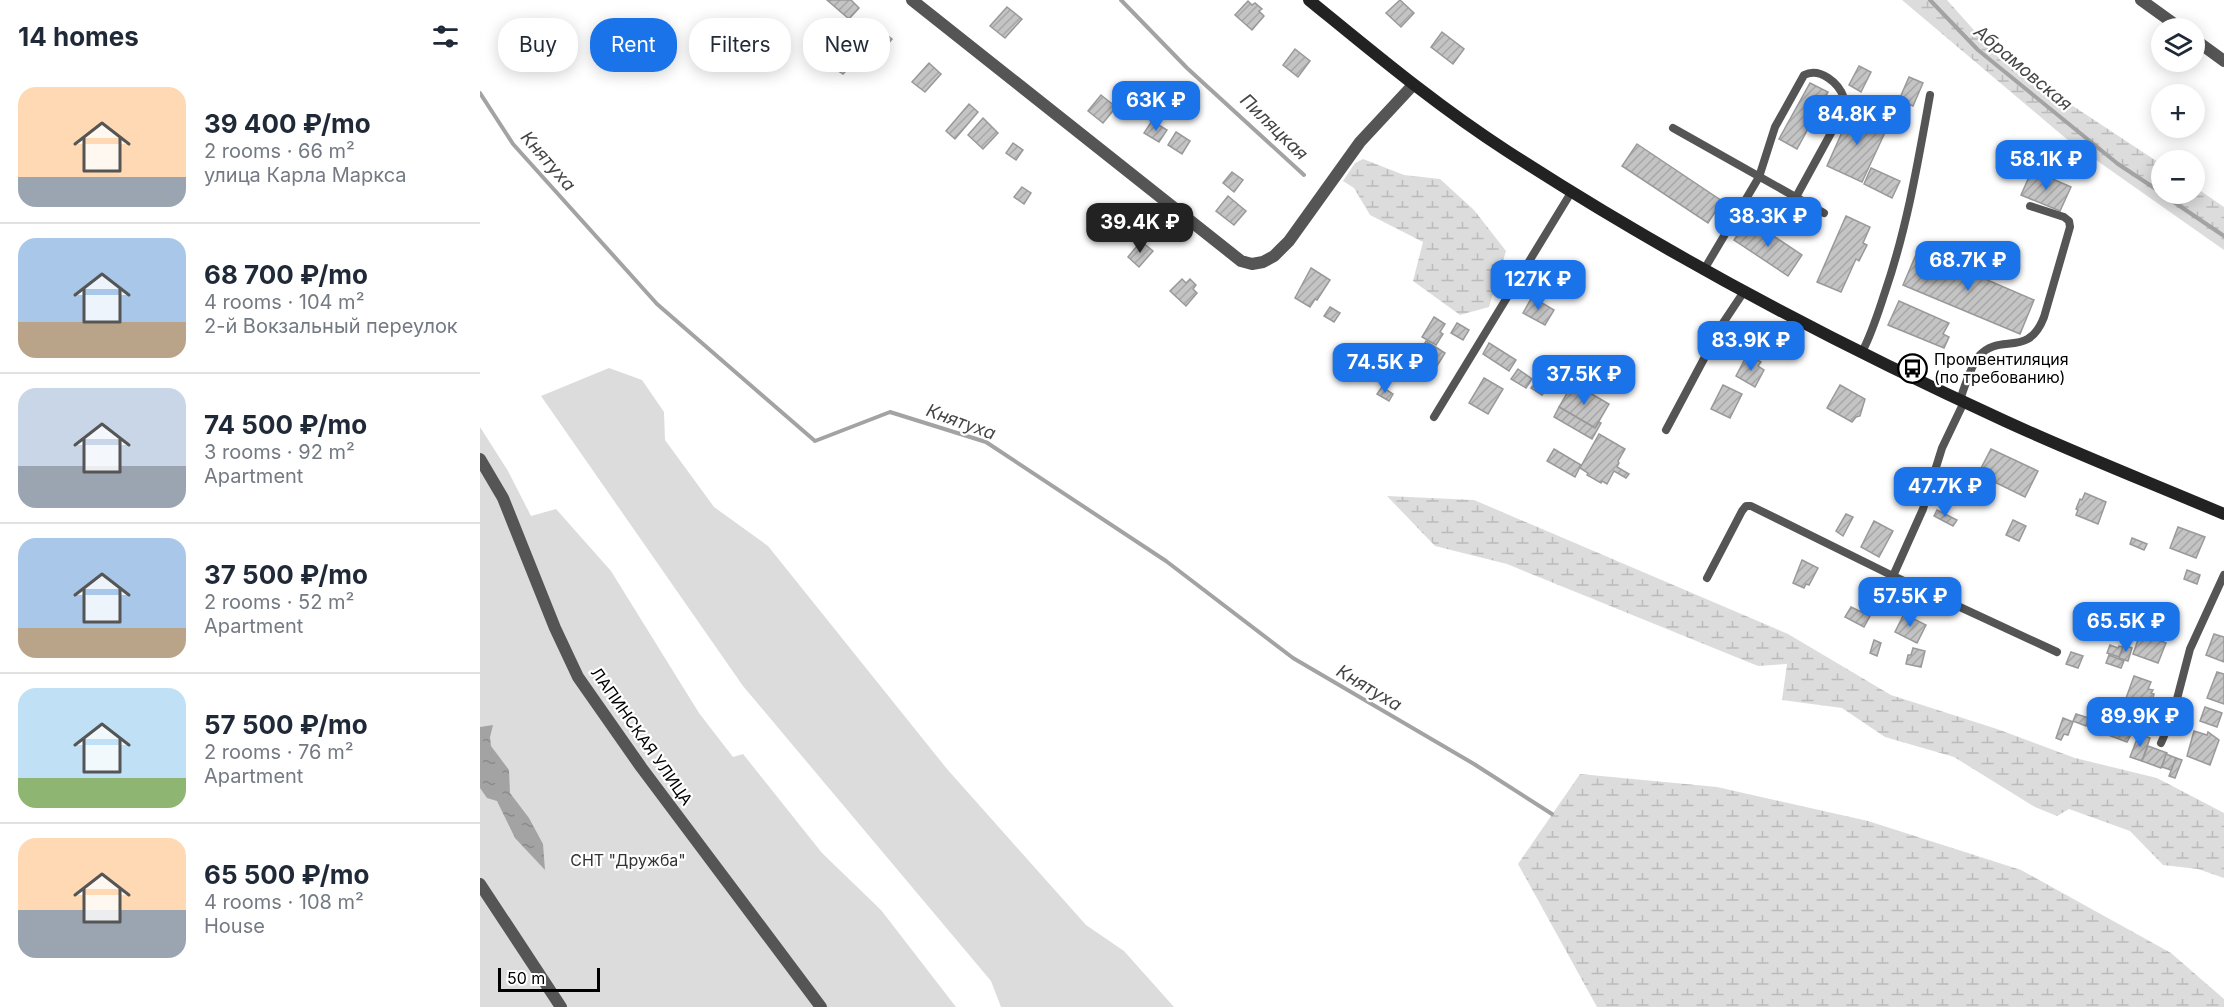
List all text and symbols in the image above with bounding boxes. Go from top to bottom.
chip: Buy [498,18,578,72]
chip: Rent [590,18,677,72]
chip: Filters [689,18,791,72]
chip: New [803,18,890,72]
map controls [2151,18,2205,204]
button: layers [2151,18,2205,72]
icon: filters [429,20,462,53]
water label: Абрамовская [1969,20,2077,115]
text: 14 homes [18,21,139,52]
pin: 63K ₽ [1114,81,1198,132]
button: + [2151,84,2205,138]
text: 63K ₽ [1126,88,1186,112]
water label: Пиляцкая [1236,89,1313,164]
pin: 84.8K ₽ [1802,95,1912,146]
text: 84.8K ₽ [1818,102,1896,126]
text: 39 400 ₽/mo [204,108,371,139]
icon: home [66,111,138,183]
water label: Княтуха [517,126,580,195]
text: 2 rooms · 66 m² [204,139,355,163]
pin: 58.1K ₽ [1991,140,2101,191]
text: 58.1K ₽ [2010,147,2082,171]
button: − [2151,150,2205,204]
text: улица Карла Маркса [204,163,407,187]
pin: 38.3K ₽ [1713,197,1823,248]
pin: 39.4K ₽ [1085,203,1195,254]
text: 38.3K ₽ [1729,204,1807,228]
text: 39.4K ₽ [1100,210,1180,234]
pin: 68.7K ₽ [1913,241,2023,292]
text: 68.7K ₽ [1929,248,2007,272]
text: 68 700 ₽/mo [204,259,368,290]
pin: 127K ₽ [1489,260,1587,311]
icon: home [66,262,138,334]
text: 127K ₽ [1505,267,1571,291]
text: 4 rooms · 104 m² [204,290,364,314]
text: 2-й Вокзальный переулок [204,314,458,338]
pin: 83.9K ₽ [1696,321,1806,372]
text: 83.9K ₽ [1712,328,1790,352]
pin: 74.5K ₽ [1330,343,1440,394]
place label: Промвентиляция (по требованию) [1934,349,2069,387]
text: 74.5K ₽ [1347,350,1423,374]
bus stop icon: Промвентиляция (по требованию) [1897,352,1929,384]
pin: 37.5K ₽ [1529,355,1639,406]
text: 37.5K ₽ [1546,362,1622,386]
water label: Княтуха [924,399,999,444]
text: 74 500 ₽/mo [204,409,367,440]
icon: home [66,412,138,484]
text: 3 rooms · 92 m² [204,440,355,464]
text: Apartment [204,464,303,488]
pin: 47.7K ₽ [1890,467,2000,518]
text: 47.7K ₽ [1908,474,1982,498]
text: 37 500 ₽/mo [204,559,368,590]
icon: home [66,562,138,634]
pin: 57.5K ₽ [1855,577,1965,628]
text: 57.5K ₽ [1872,584,1948,608]
text: 2 rooms · 52 m² [204,590,354,614]
pin: 65.5K ₽ [2071,602,2181,653]
text: 65.5K ₽ [2087,609,2165,633]
text: Apartment [204,614,303,638]
water label: Княтуха [1333,660,1406,715]
street label: ЛАПИНСКАЯ УЛИЦА [587,663,697,809]
pin: 89.9K ₽ [2085,697,2195,748]
text: 89.9K ₽ [2101,704,2179,728]
text: 57 500 ₽/mo [204,709,368,740]
icon: home [66,712,138,784]
text: 2 rooms · 76 m² [204,740,353,764]
text: Apartment [204,764,303,788]
park label: СНТ "Дружба" [570,850,686,870]
text: 65 500 ₽/mo [204,859,370,890]
icon: home [66,862,138,934]
text: 4 rooms · 108 m² [204,890,364,914]
text: House [204,914,265,938]
scale bar [498,965,600,992]
text: 50 m [507,968,545,988]

